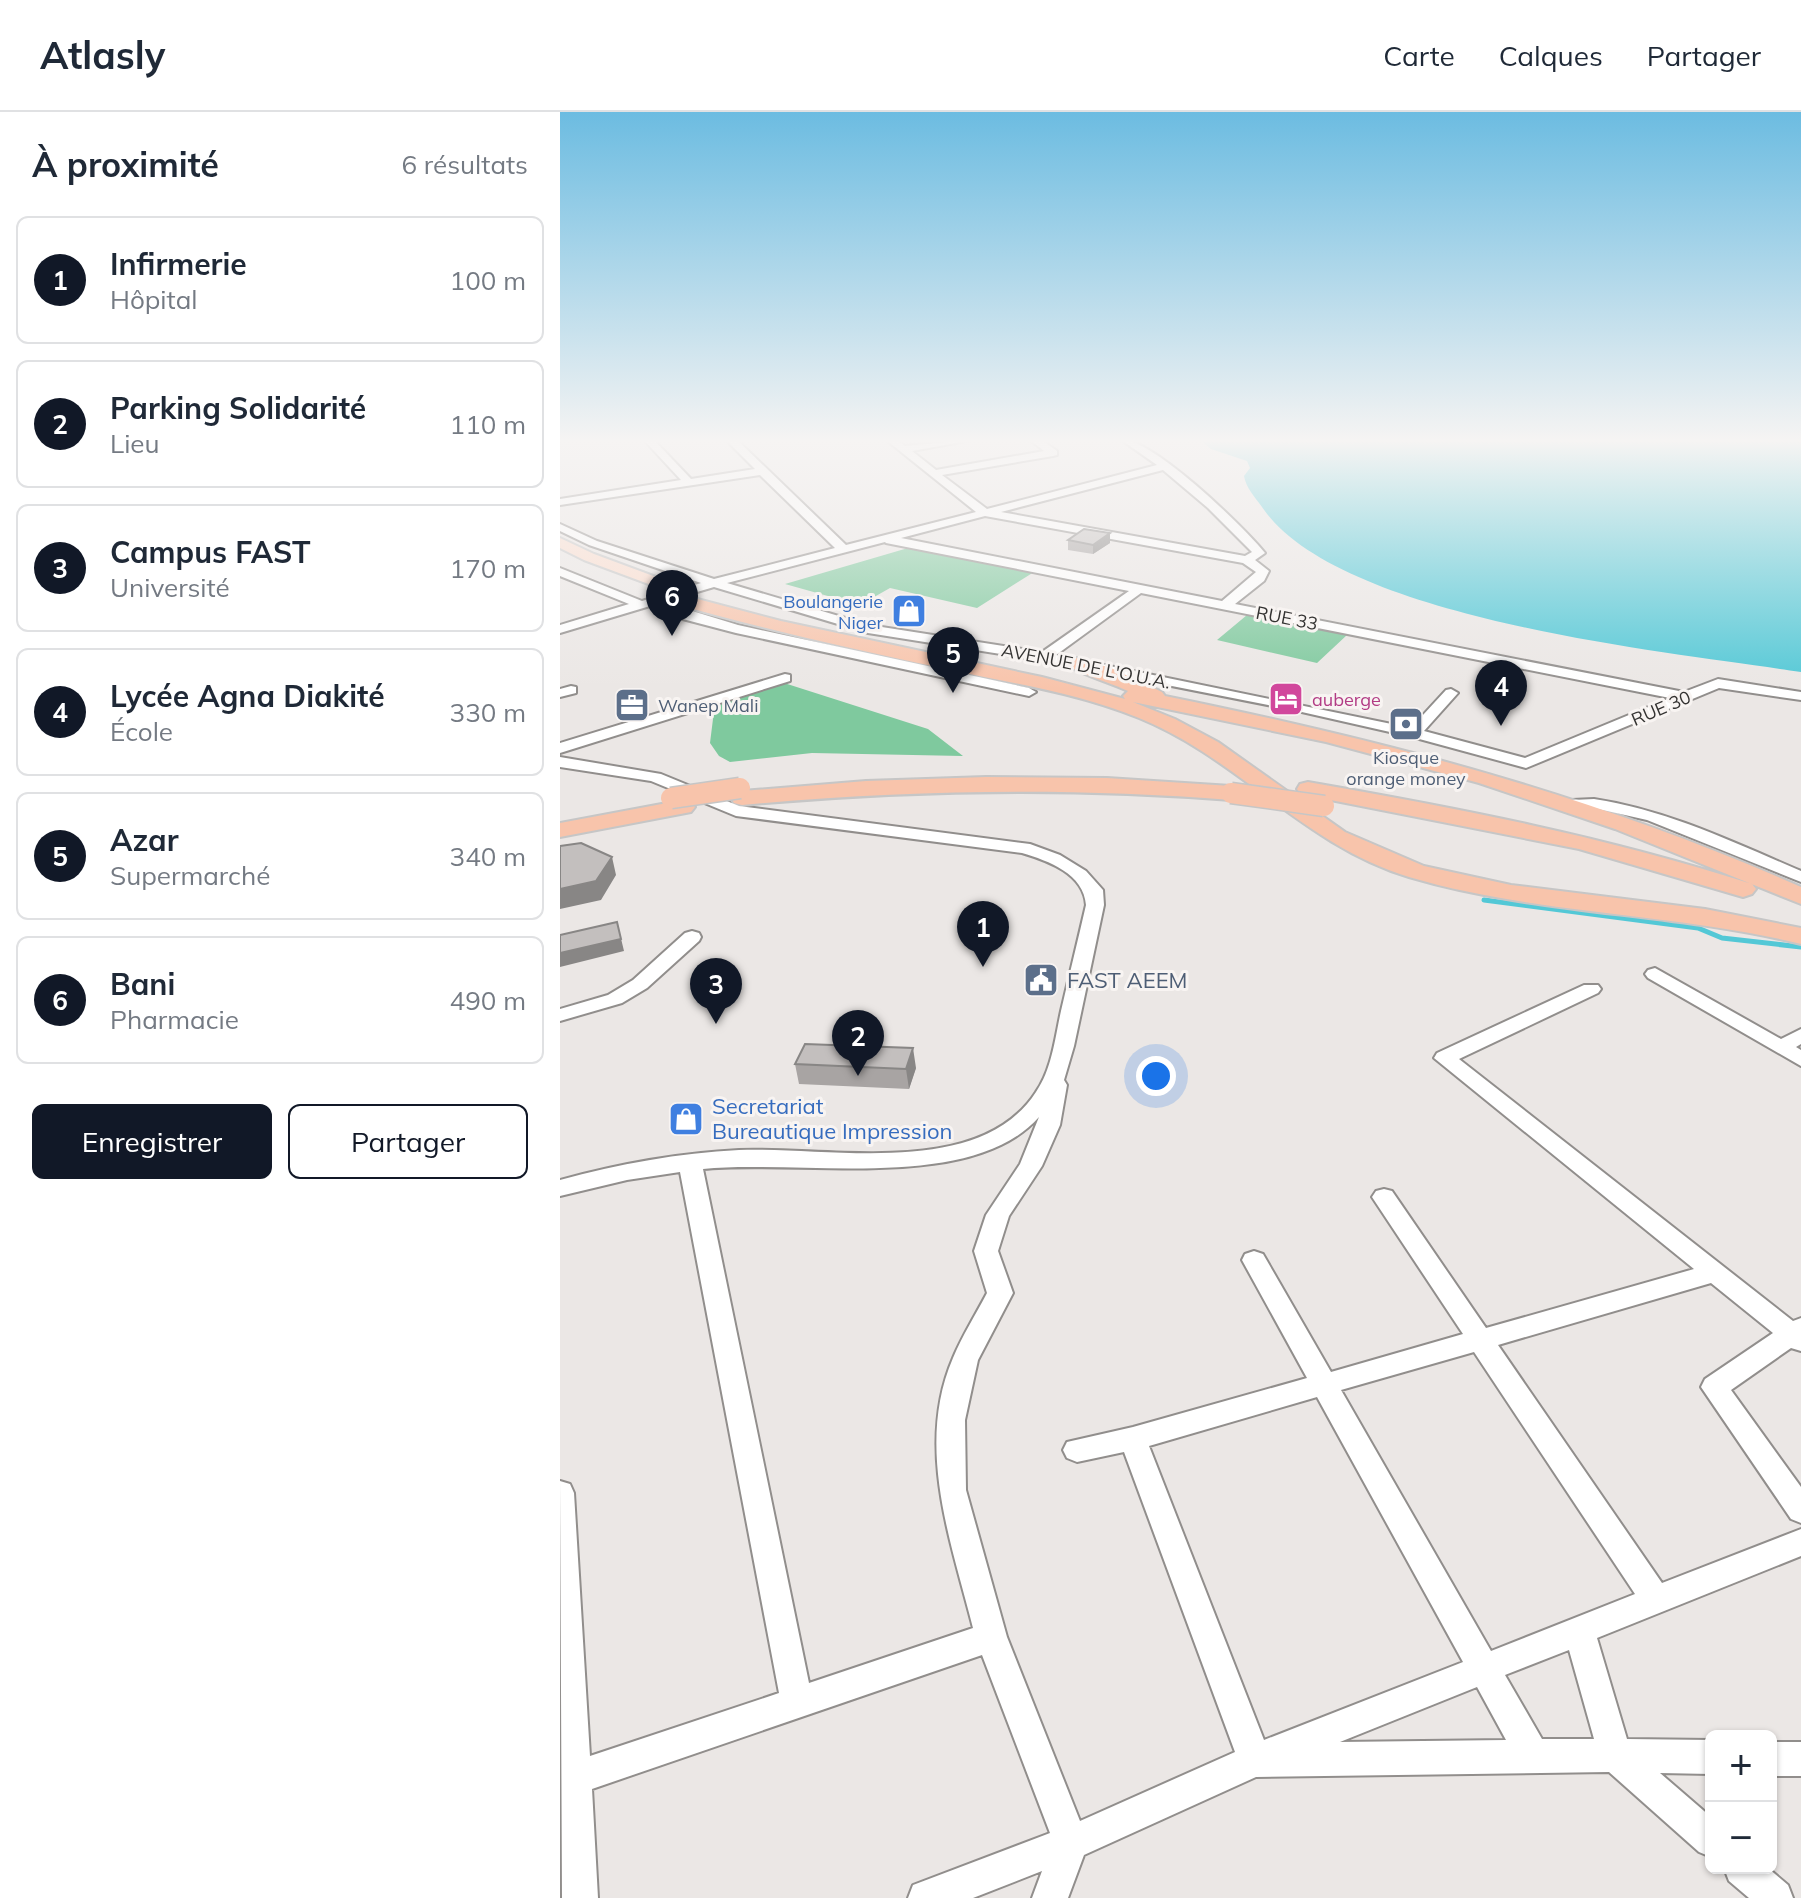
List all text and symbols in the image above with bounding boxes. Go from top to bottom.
text: Atlasly [40,31,165,79]
text: Carte [1383,38,1455,73]
text: Calques [1499,38,1603,73]
text: Partager [1647,38,1761,73]
text: À proximité [32,143,219,186]
text: 6 résultats [401,148,528,181]
text: Infirmerie [110,245,247,283]
text: 1 [52,264,68,297]
text: 100 m [450,264,526,297]
text: Hôpital [110,283,197,316]
text: Parking Solidarité [110,389,366,427]
text: 2 [52,408,68,441]
text: 110 m [450,408,526,441]
text: Lieu [110,427,160,460]
text: Campus FAST [110,533,311,571]
text: 3 [52,552,68,585]
text: 170 m [450,552,526,585]
pin: 6 [646,570,698,636]
text: Université [110,571,230,604]
place label: Boulangerie Niger [783,590,883,634]
shop icon: Boulangerie Niger [890,592,928,630]
street label: RUE 33 [1254,601,1320,635]
pin: 5 [927,627,979,693]
street label: AVENUE DE L'O.U.A. [1000,638,1172,694]
pin: 4 [1475,660,1527,726]
text: Lycée Agna Diakité [110,677,385,715]
hotel icon: auberge [1267,680,1305,718]
street label: RUE 30 [1628,685,1694,731]
office icon: Wanep Mali [613,686,651,724]
place label: auberge [1312,688,1381,711]
place label: Wanep Mali [658,694,758,717]
text: 4 [52,696,68,729]
text: 330 m [450,696,526,729]
bank icon: Kiosque orange money [1387,705,1425,743]
text: École [110,715,173,748]
place label: Kiosque orange money [1346,746,1466,790]
text: Azar [110,821,178,859]
text: 5 [52,840,68,873]
text: 340 m [450,840,526,873]
text: Supermarché [110,859,270,892]
pin: 1 [957,901,1009,967]
pin: 3 [690,958,742,1024]
public building icon: FAST AEEM [1022,961,1060,999]
text: Bani [110,965,175,1003]
place label: FAST AEEM [1067,966,1187,994]
text: 6 [52,984,68,1017]
text: 490 m [450,984,526,1017]
text: Pharmacie [110,1003,239,1036]
pin: 2 [832,1010,884,1076]
your location [1136,1056,1176,1096]
place label: Secretariat Bureautique Impression [712,1092,952,1145]
shop icon: Secretariat Bureautique Impression [667,1100,705,1138]
button: Enregistrer [32,1104,272,1179]
button: Partager [288,1104,528,1179]
map controls [1705,1730,1777,1874]
button: + [1705,1730,1777,1802]
button: − [1705,1802,1777,1874]

